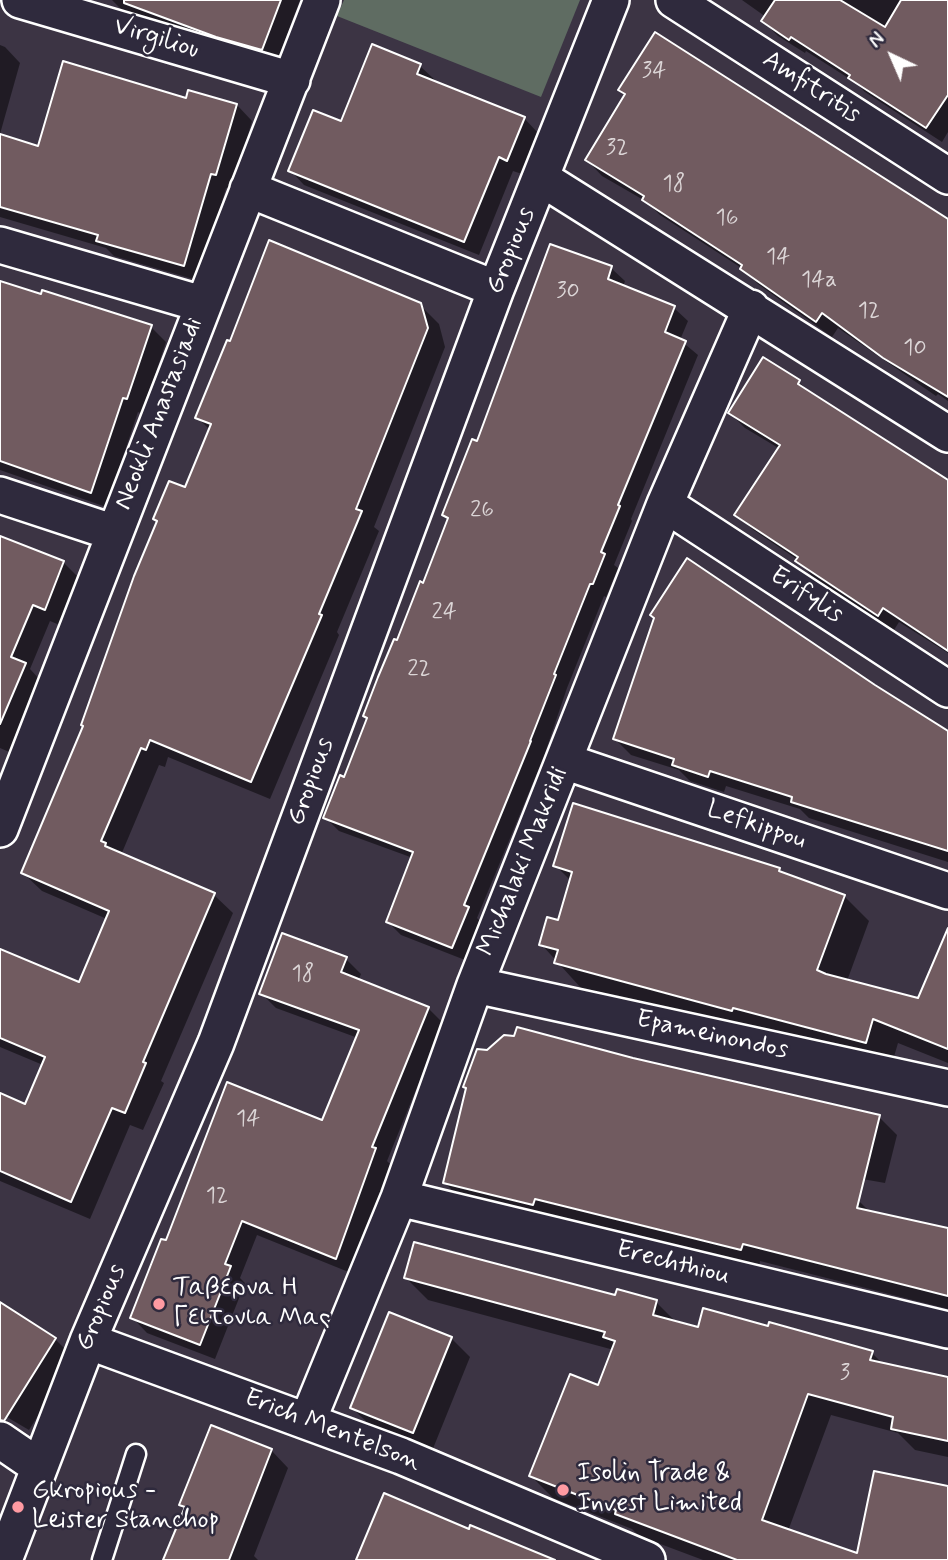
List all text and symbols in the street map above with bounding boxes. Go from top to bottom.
street label: Virgiliou [109,11,203,67]
north arrow [857,21,927,91]
text: N [864,27,890,54]
street label: Amfitritis [756,45,866,131]
house number: 34 [642,58,666,86]
house number: 32 [606,135,628,163]
house number: 18 [663,171,685,199]
street label: Gropious [480,203,544,299]
house number: 16 [716,205,738,233]
house number: 14 [766,244,790,272]
house number: 14a [801,267,837,295]
house number: 30 [556,278,580,306]
house number: 12 [858,298,880,326]
street label: Neokli Anastasiadi [109,313,211,515]
house number: 10 [903,335,927,363]
house number: 26 [470,497,494,525]
street label: Erifylis [763,561,849,631]
house number: 24 [431,599,457,627]
house number: 22 [407,656,431,684]
street label: Gropious [282,734,342,830]
street label: Michalaki Makridi [472,763,576,961]
street label: Lefkippou [702,795,810,857]
house number: 18 [292,961,314,989]
street label: Epameinondos [633,1005,791,1067]
house number: 14 [236,1106,260,1134]
house number: 12 [206,1183,228,1211]
street label: Erechthiou [613,1235,733,1293]
street label: Gropious [70,1260,134,1356]
place label: Ταβερνα Η Γειτονια Μας [173,1273,330,1334]
marker: Ταβερνα Η Γειτονια Μας [151,1296,167,1312]
house number: 3 [840,1360,850,1388]
street label: Erich Mentelson [239,1383,425,1479]
place label: Isolin Trade & Invest Limited [577,1459,742,1520]
place label: Gkropious - Leister Stanchop [32,1476,219,1538]
marker: Isolin Trade & Invest Limited [555,1482,571,1498]
marker: Gkropious - Leister Stanchop [10,1499,26,1515]

